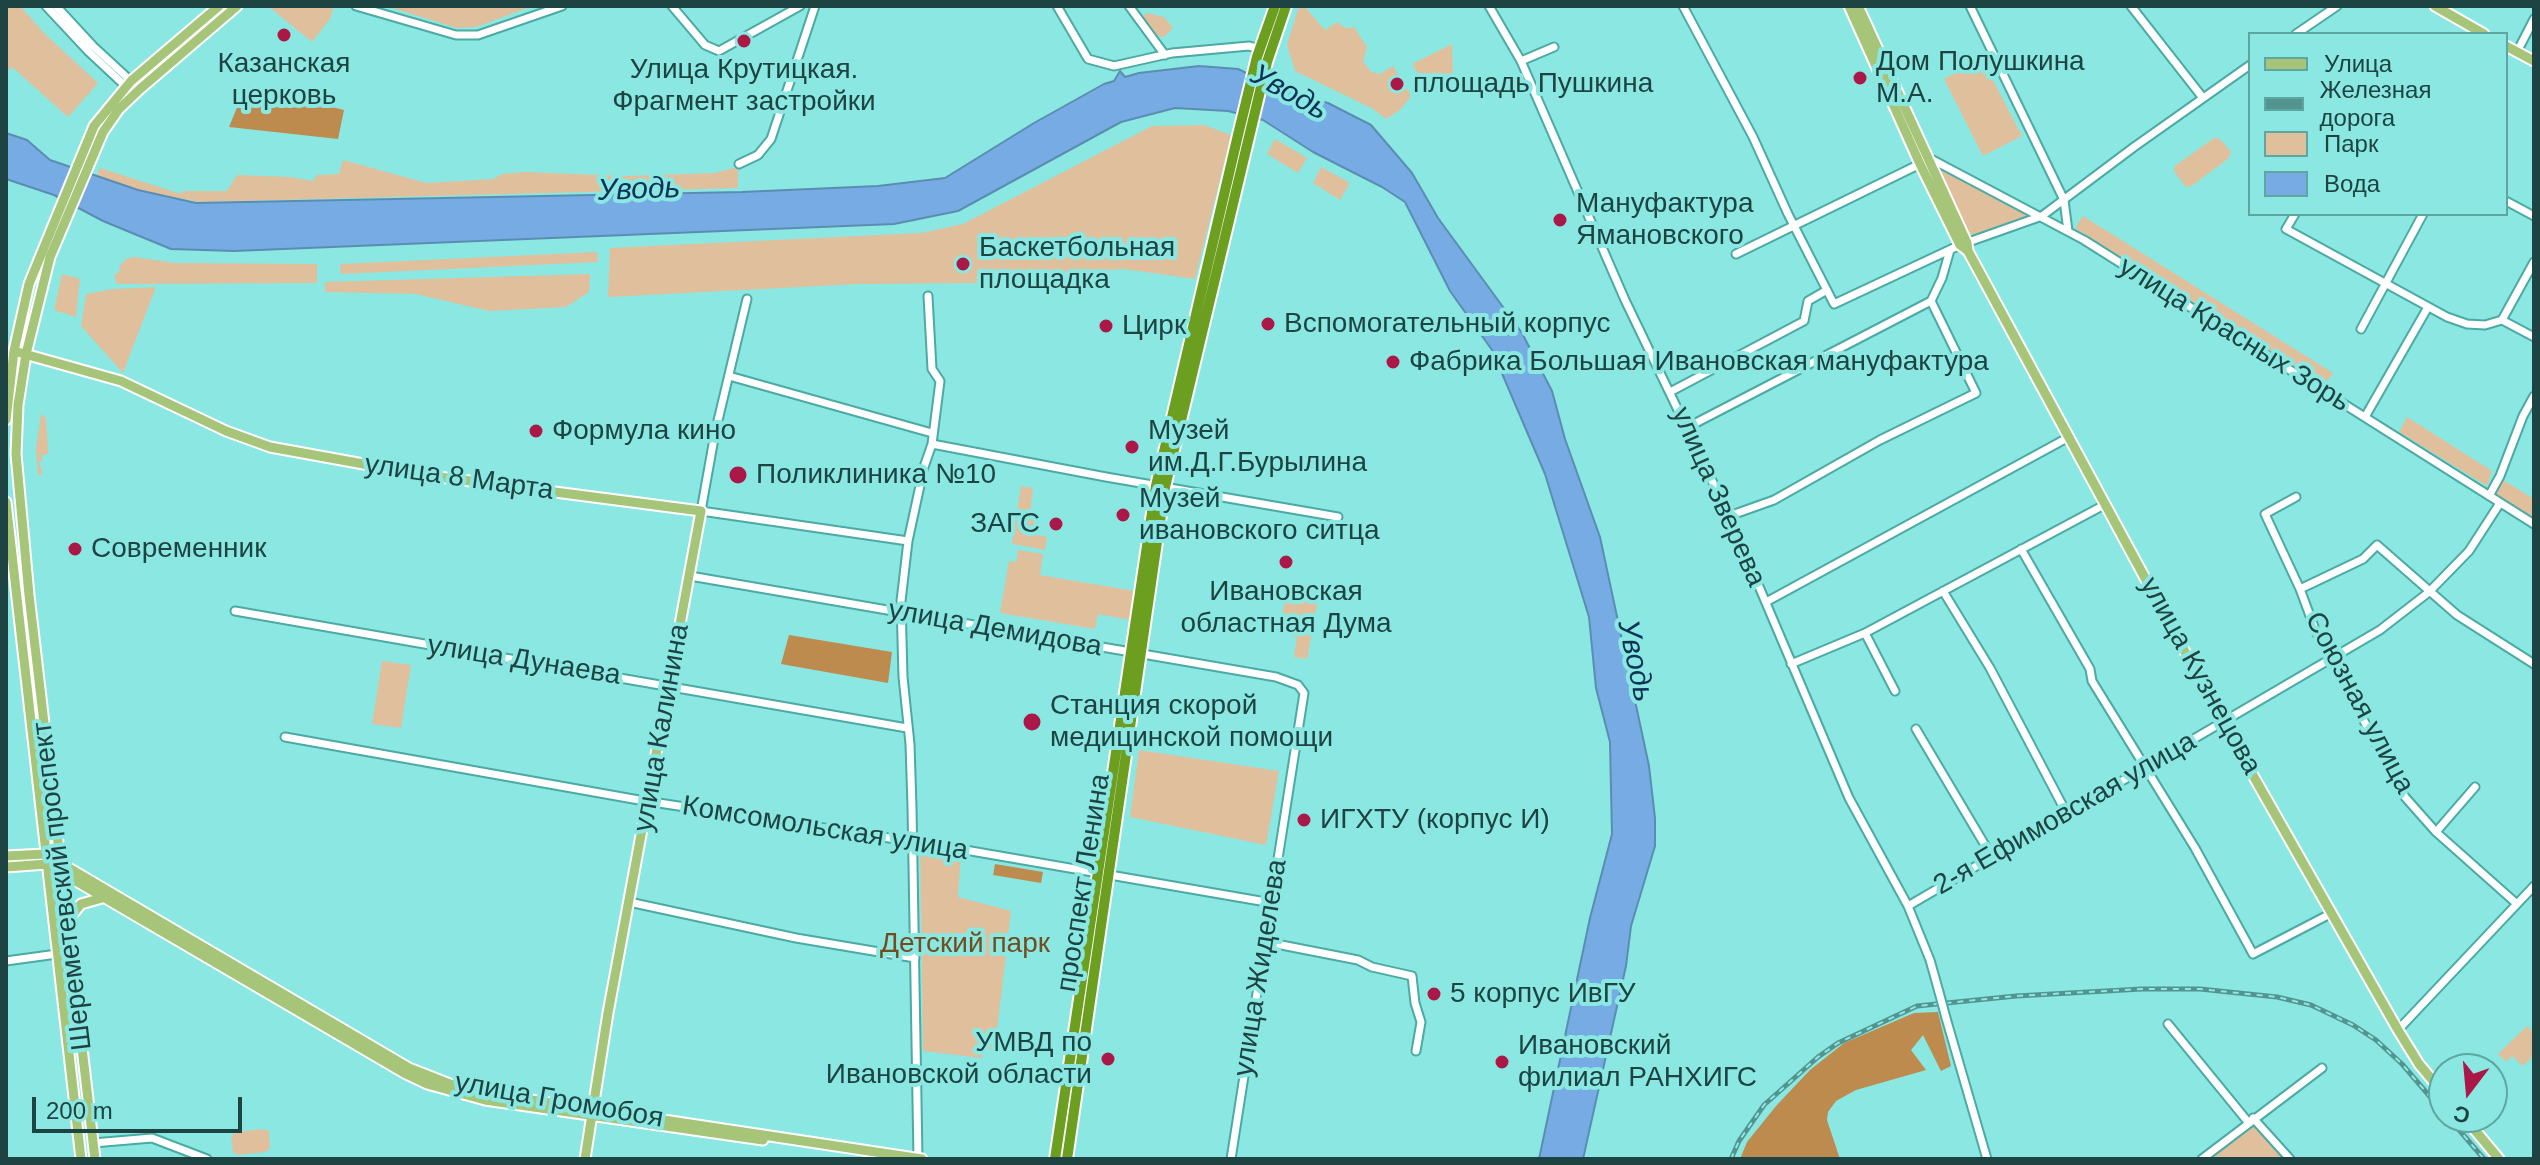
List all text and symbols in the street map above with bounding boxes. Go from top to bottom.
marker: Казанская церковь [275,26,293,44]
marker: Улица Крутицкая. Фрагмент застройки [735,32,753,50]
legend [2248,32,2508,216]
place label: Дом Полушкина М.А. [1876,45,2085,111]
place label: Казанская церковь [217,47,351,113]
text: Улица [2324,50,2392,77]
place label: Улица Крутицкая. Фрагмент застройки [612,53,876,119]
water label: Уводь [1244,57,1334,129]
place label: площадь Пушкина [1413,67,1653,101]
marker: Дом Полушкина М.А. [1851,69,1869,87]
marker: площадь Пушкина [1388,75,1406,93]
text: Железная дорога [2320,76,2431,131]
text: Парк [2324,130,2378,157]
text: Вода [2324,170,2380,197]
water label: Уводь [597,171,681,209]
place label: Мануфактура Ямановского [1576,187,1754,253]
marker: Мануфактура Ямановского [1551,211,1569,229]
place label: Баскетбольная площадка [979,231,1175,297]
street label: улица Красных Зорь [2112,250,2356,420]
marker: Баскетбольная площадка [954,255,972,273]
place label: Вспомогательный корпус [1284,307,1610,341]
place label: Цирк [1122,309,1186,343]
marker: Вспомогательный корпус [1259,315,1277,333]
marker: Цирк [1097,317,1115,335]
place label: Фабрика Большая Ивановская мануфактура [1409,345,1989,379]
marker: Фабрика Большая Ивановская мануфактура [1384,353,1402,371]
street label: улица Зверева [1663,402,1773,592]
place label: Формула кино [552,414,736,448]
place label: Музей им.Д.Г.Бурылина [1148,414,1367,480]
marker: Формула кино [527,422,545,440]
marker: Музей им.Д.Г.Бурылина [1123,438,1141,456]
street label: улица 8 Марта [362,448,556,508]
place label: Поликлиника №10 [756,458,996,492]
marker: Поликлиника №10 [727,464,749,486]
place label: Музей ивановского ситца [1139,482,1380,548]
marker: Музей ивановского ситца [1114,506,1132,524]
place label: ЗАГС [970,507,1040,541]
marker: ЗАГС [1047,515,1065,533]
place label: Современник [91,532,266,566]
marker: Современник [66,540,84,558]
marker: Ивановская областная Дума [1277,553,1295,571]
street label: улица Кузнецова [2132,571,2268,781]
place label: Ивановская областная Дума [1180,575,1392,641]
street label: улица Демидова [886,594,1104,664]
street label: Союзная улица [2297,607,2421,799]
water label: Уводь [1609,617,1661,705]
street label: улица Калинина [627,621,697,835]
street label: улица Дунаева [425,629,623,693]
place label: Станция скорой медицинской помощи [1050,689,1333,755]
marker: Станция скорой медицинской помощи [1021,711,1043,733]
street label: Шереметевский проспект [26,720,100,1052]
street label: 2-я Ефимовская улица [1928,725,2202,903]
street label: проспект Ленина [1050,772,1118,994]
street label: Комсомольская улица [680,790,970,868]
place label: ИГХТУ (корпус И) [1320,803,1550,837]
marker: ИГХТУ (корпус И) [1295,811,1313,829]
street label: улица Жиделева [1227,857,1295,1079]
park label: Детский парк [880,927,1050,961]
place label: 5 корпус ИвГУ [1450,977,1636,1011]
marker: 5 корпус ИвГУ [1425,985,1443,1003]
place label: УМВД по Ивановской области [826,1026,1092,1092]
place label: Ивановский филиал РАНХИГС [1518,1029,1757,1095]
marker: УМВД по Ивановской области [1099,1050,1117,1068]
marker: Ивановский филиал РАНХИГС [1493,1053,1511,1071]
north arrow [2428,1053,2508,1133]
street label: улица Громобоя [452,1066,666,1136]
scale bar [36,1081,246,1131]
text: 200 m [46,1097,113,1124]
text: С [2451,1100,2473,1129]

